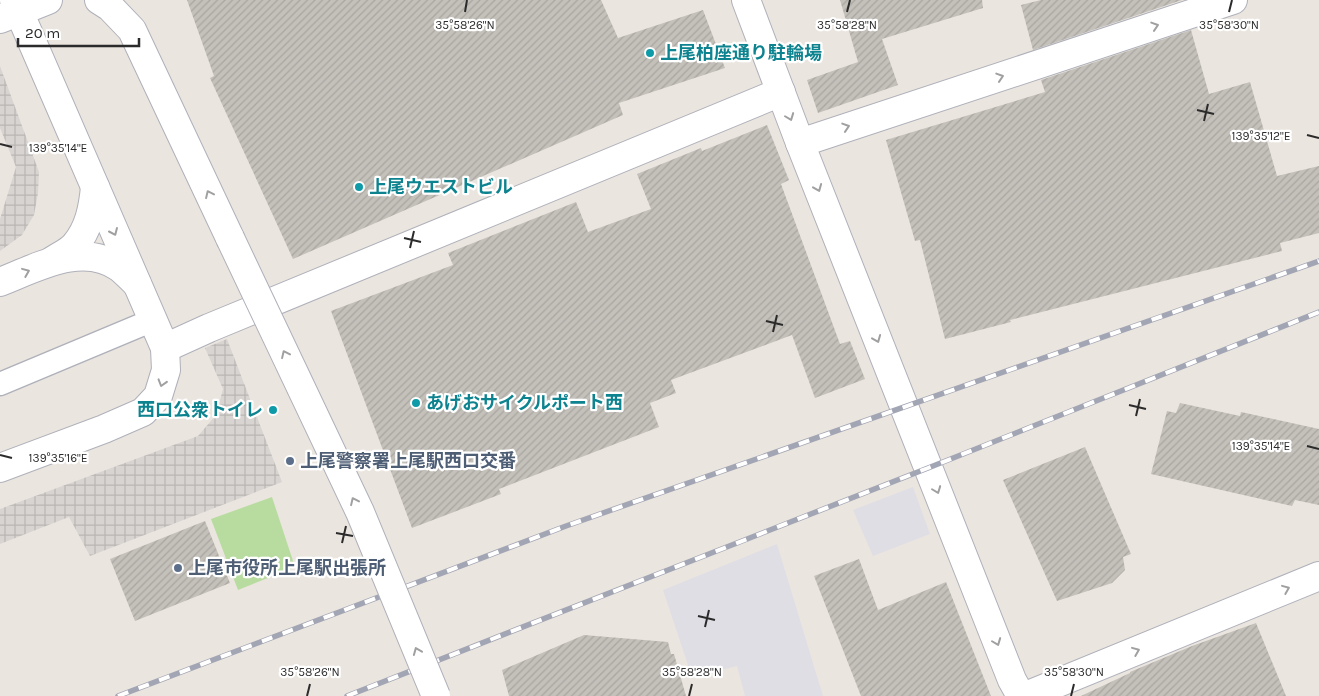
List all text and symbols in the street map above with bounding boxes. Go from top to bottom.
scale bar [18,15,139,47]
text: 35°58'26"N [435,18,495,32]
text: 35°58'28"N [817,18,877,32]
text: 35°58'30"N [1199,18,1259,32]
one-way arrow [1150,22,1159,32]
text: 20 m [25,24,60,42]
place label: 上尾柏座通り駐輪場 [660,42,822,64]
marker: 上尾柏座通り駐輪場 [644,47,656,59]
one-way arrow [996,72,1004,82]
one-way arrow [784,112,794,121]
one-way arrow [841,123,850,133]
text: 139°35'12"E [1232,129,1290,143]
text: 139°35'14"E [29,141,87,155]
place label: 上尾ウエストビル [369,176,513,198]
marker: 上尾ウエストビル [353,181,365,193]
one-way arrow [812,183,822,192]
one-way arrow [205,190,215,199]
one-way arrow [108,227,119,236]
one-way arrow [21,267,30,278]
one-way arrow [871,334,882,343]
one-way arrow [281,351,291,360]
one-way arrow [158,379,168,387]
place label: あげおサイクルポート西 [426,392,623,414]
marker: あげおサイクルポート西 [410,397,422,409]
place label: 西口公衆トイレ [137,399,263,421]
marker: 西口公衆トイレ [267,404,279,416]
text: 139°35'14"E [1232,439,1290,453]
place label: 上尾警察署上尾駅西口交番 [300,450,516,472]
text: 139°35'16"E [29,451,87,465]
marker: 上尾警察署上尾駅西口交番 [284,455,296,467]
one-way arrow [931,486,941,494]
one-way arrow [350,497,360,506]
place label: 上尾市役所上尾駅出張所 [188,557,386,579]
marker: 上尾市役所上尾駅出張所 [172,562,184,574]
one-way arrow [1282,585,1290,595]
one-way arrow [991,637,1001,645]
one-way arrow [413,647,424,656]
one-way arrow [1131,647,1140,657]
text: 35°58'26"N [280,665,340,679]
text: 35°58'28"N [662,665,722,679]
text: 35°58'30"N [1044,665,1104,679]

